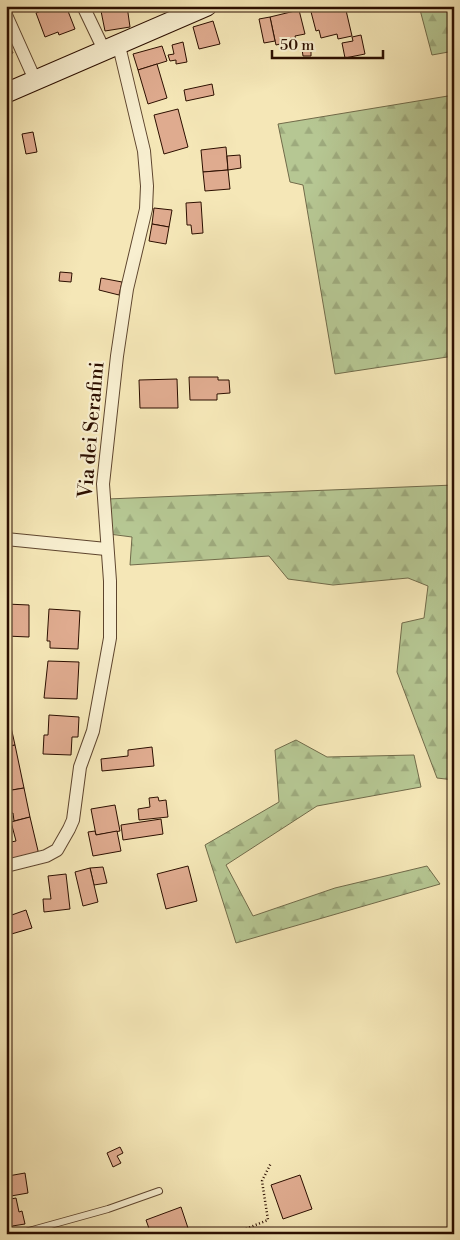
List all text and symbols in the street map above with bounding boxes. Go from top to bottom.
scale bar [272,28,384,60]
text: 50 m [280,36,314,55]
street label: Via dei Serafini [73,360,110,500]

